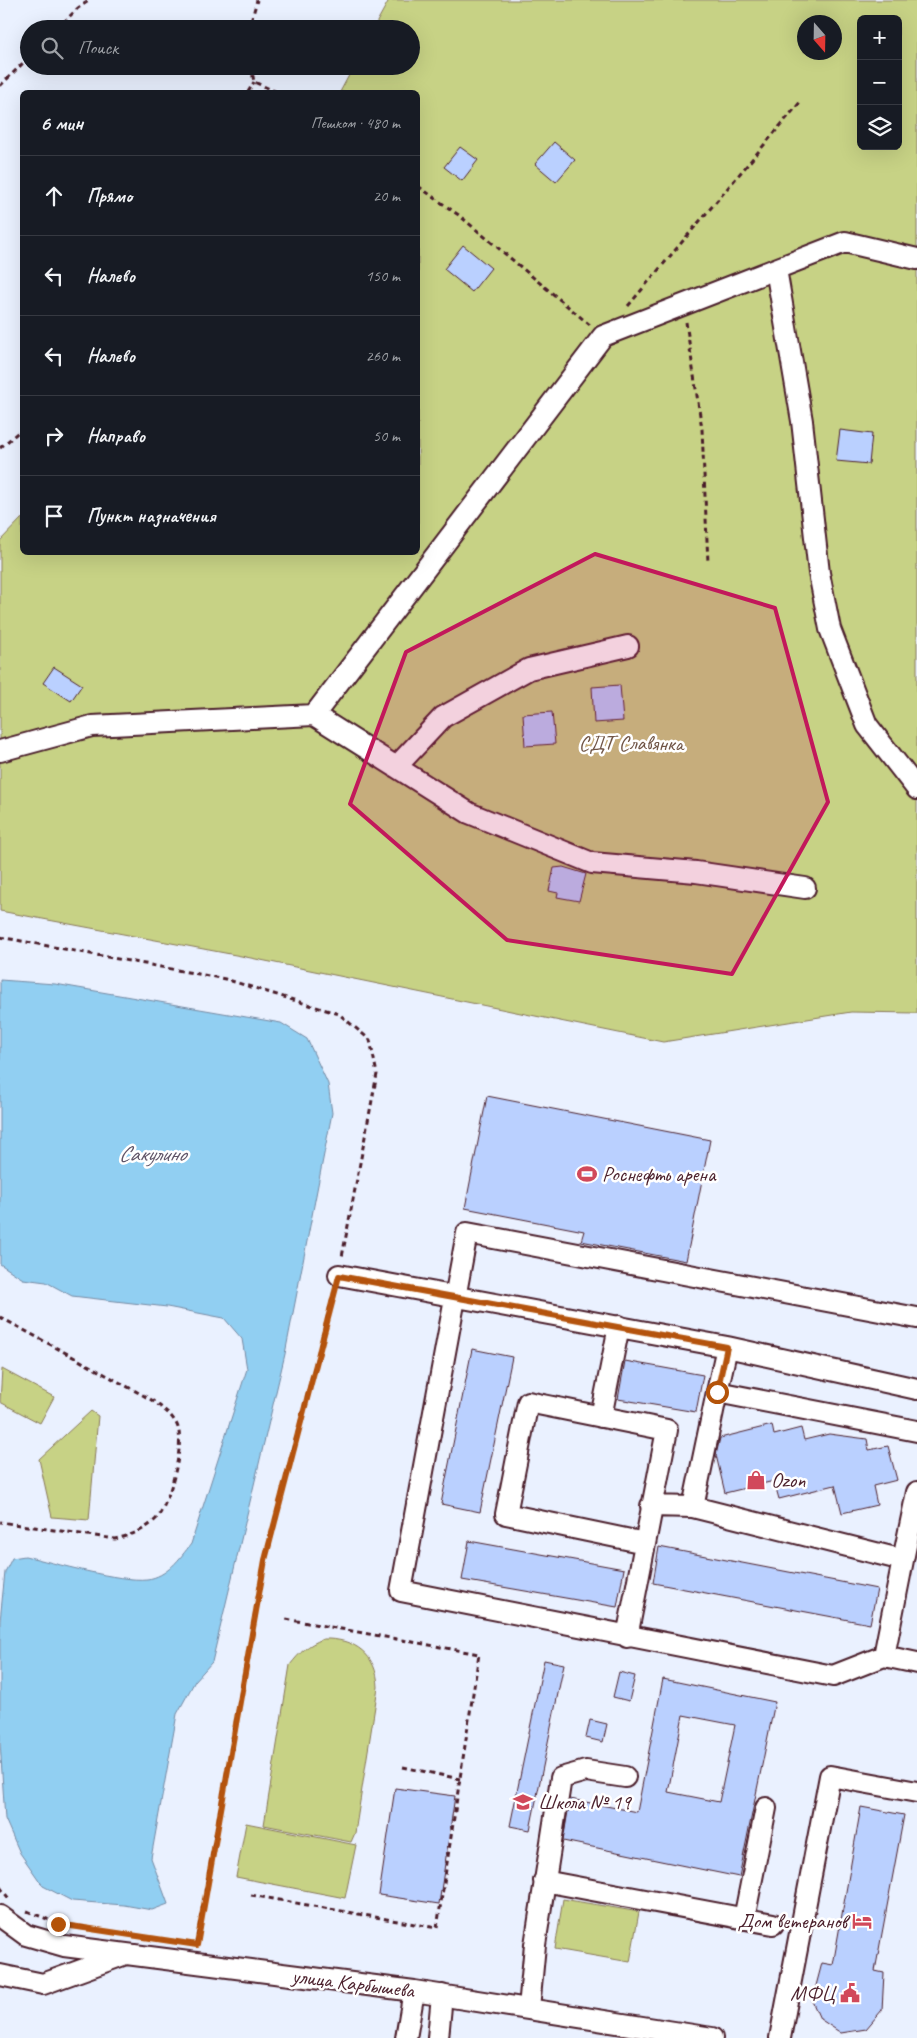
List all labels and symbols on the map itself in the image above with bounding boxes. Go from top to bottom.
north arrow [797,15,842,60]
park label: СДТ Славянка [579,730,686,756]
water label: Сакулино [118,1140,189,1168]
place label: Роснефть арена [602,1161,717,1187]
sports icon: Роснефть арена [576,1163,598,1185]
route start [706,1381,729,1404]
place label: Ozon [771,1467,806,1493]
shop icon: Ozon [745,1469,767,1491]
place label: Школа № 19 [538,1789,632,1815]
school or university icon: Школа № 19 [512,1791,534,1813]
place label: Дом ветеранов [738,1908,852,1934]
hotel icon: Дом ветеранов [851,1910,873,1932]
route end [47,1913,70,1936]
street label: улица Карбышева [289,1962,417,2004]
place label: МФЦ [790,1980,837,2006]
public building icon: МФЦ [839,1982,861,2004]

